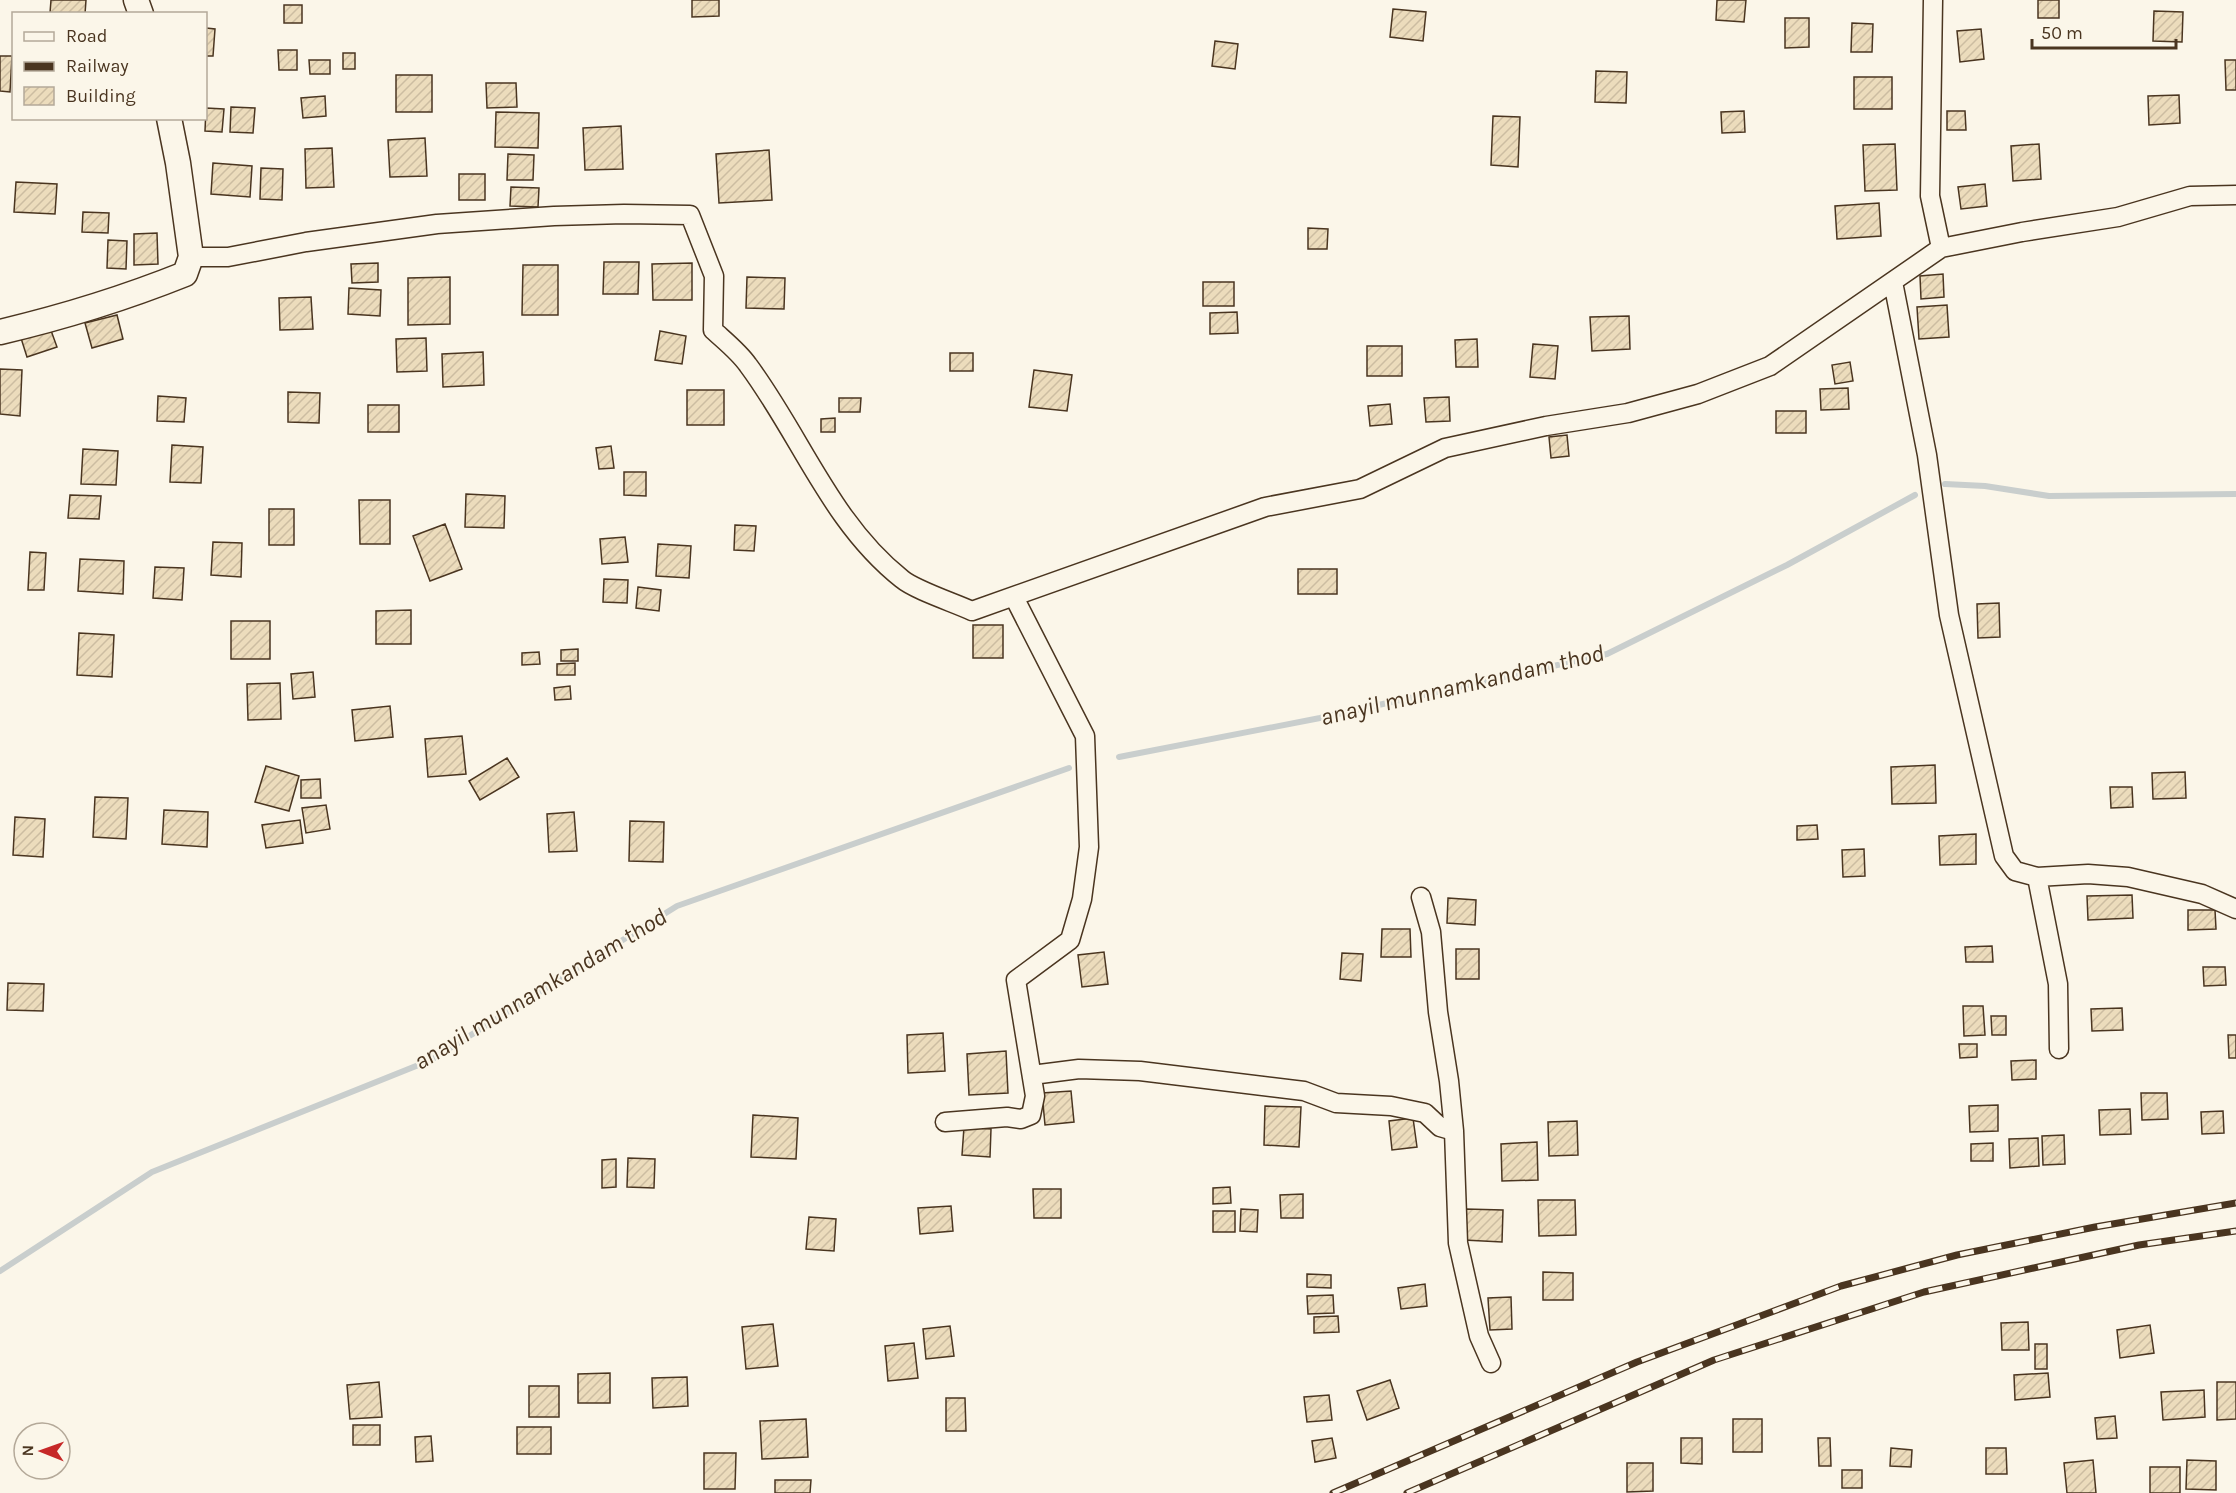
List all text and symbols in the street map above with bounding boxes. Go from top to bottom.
legend [12,12,207,120]
scale bar [2032,12,2176,50]
text: 50 m [2041,22,2083,44]
text: Road [66,25,107,47]
text: Railway [66,55,129,77]
text: Building [66,85,136,107]
water label: anayil munnamkandam thod [1317,639,1607,731]
water label: anayil munnamkandam thod [408,902,672,1076]
north arrow [12,1421,72,1481]
text: N [18,1445,37,1457]

